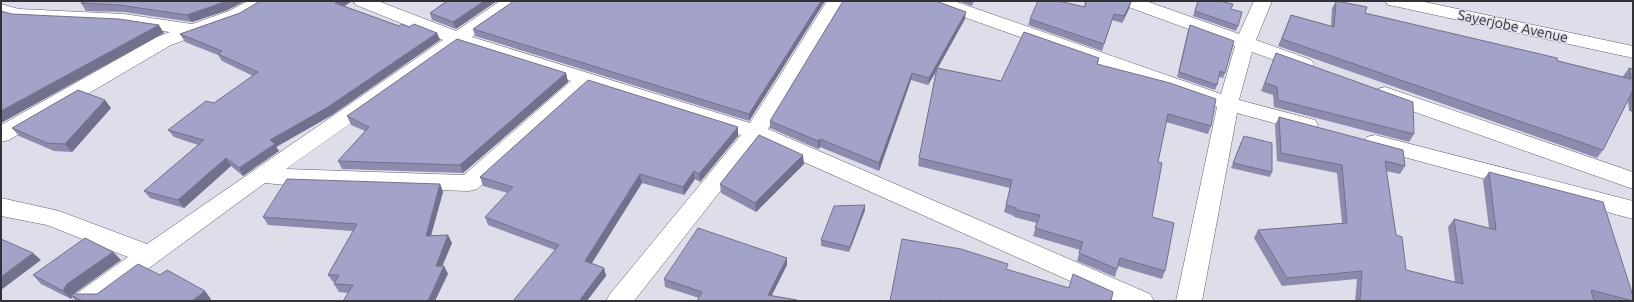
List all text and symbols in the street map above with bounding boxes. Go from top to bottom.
street label: Sayerjobe Avenue [1456,7,1570,45]

